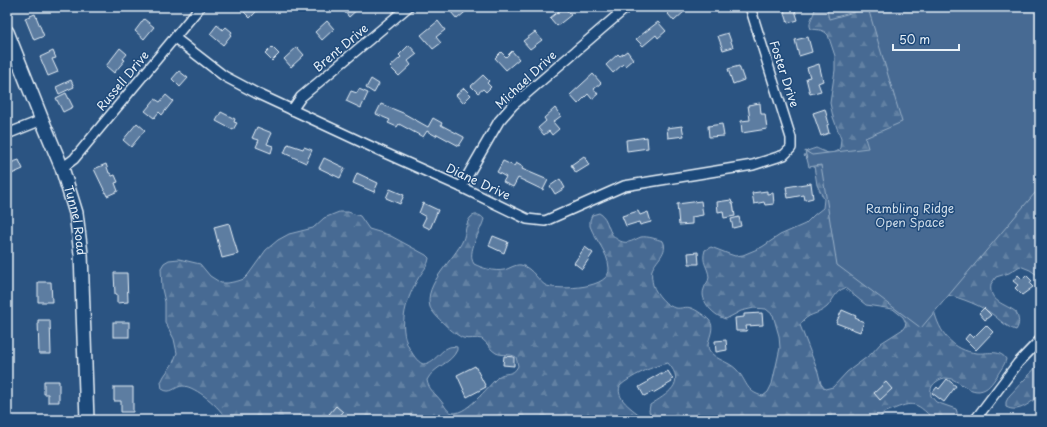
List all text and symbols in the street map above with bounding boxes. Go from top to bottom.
street label: Brent Drive [309,19,372,76]
scale bar [893,26,959,52]
text: 50 m [899,30,930,48]
street label: Foster Drive [766,38,804,110]
street label: Russell Drive [92,46,153,114]
street label: Michael Drive [491,46,560,113]
street label: Diane Drive [443,158,514,204]
street label: Tunnel Road [60,183,91,256]
park label: Rambling Ridge Open Space [866,199,954,231]

